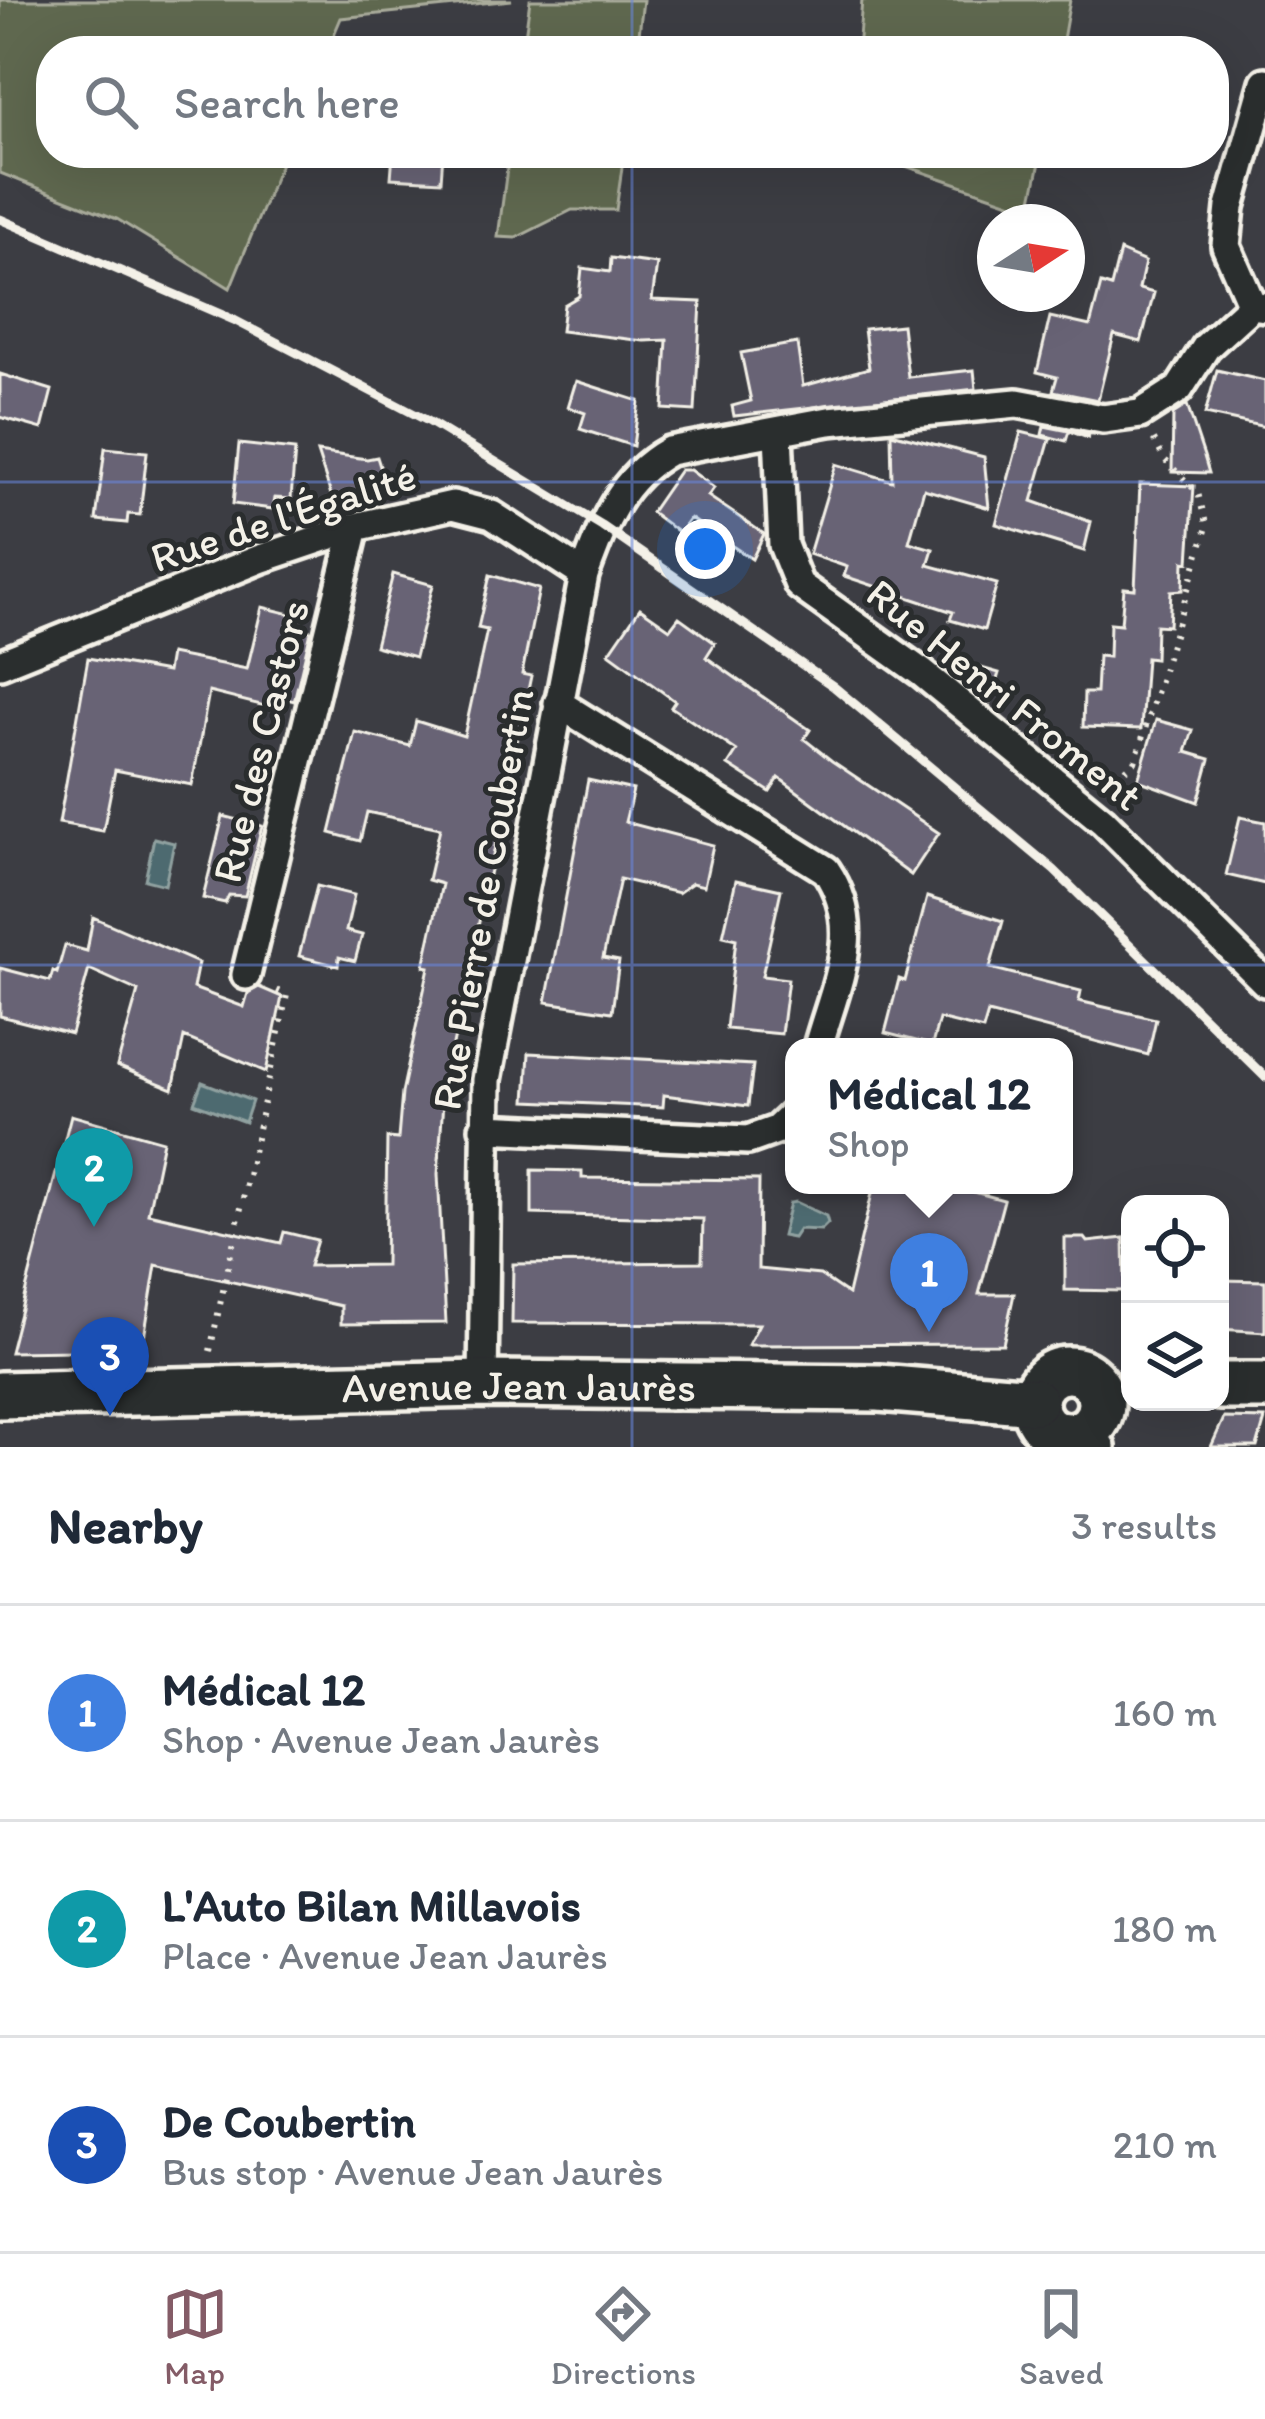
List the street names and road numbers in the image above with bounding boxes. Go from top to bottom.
street label: Rue de l'Égalité [144,450,422,583]
street label: Rue Henri Froment [856,568,1153,821]
street label: Rue des Castors [201,595,320,888]
street label: Rue Pierre de Coubertin [420,685,545,1114]
street label: Avenue Jean Jaurès [341,1359,696,1413]

